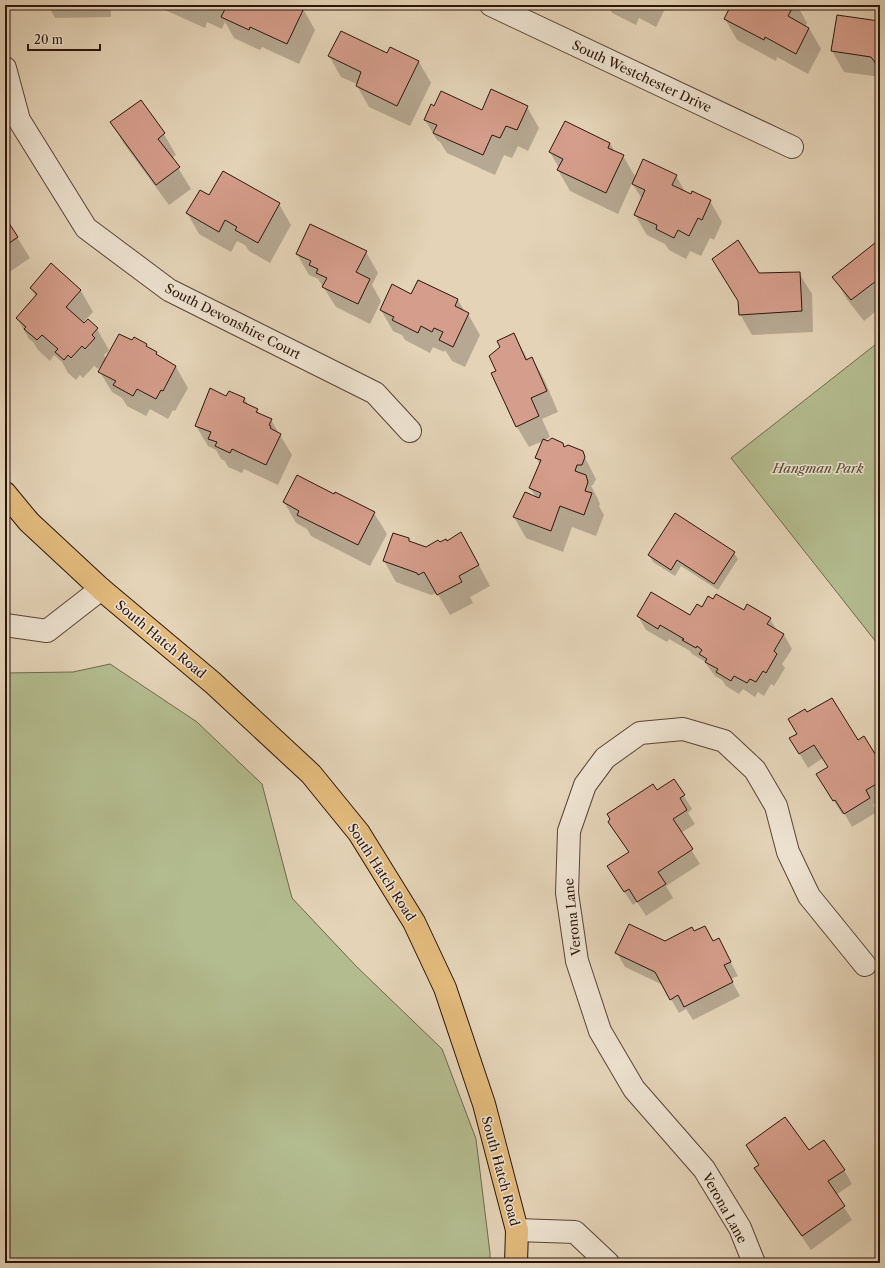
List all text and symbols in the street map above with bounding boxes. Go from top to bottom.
scale bar [28,26,100,52]
text: 20 m [34,32,63,47]
street label: South Westchester Drive [570,37,714,115]
street label: South Devonshire Court [162,280,304,362]
park label: Hangman Park [772,460,864,476]
street label: South Hatch Road [113,597,209,682]
street label: South Hatch Road [345,820,420,924]
street label: Verona Lane [560,877,584,958]
street label: South Hatch Road [479,1114,523,1228]
street label: Verona Lane [699,1169,751,1246]

